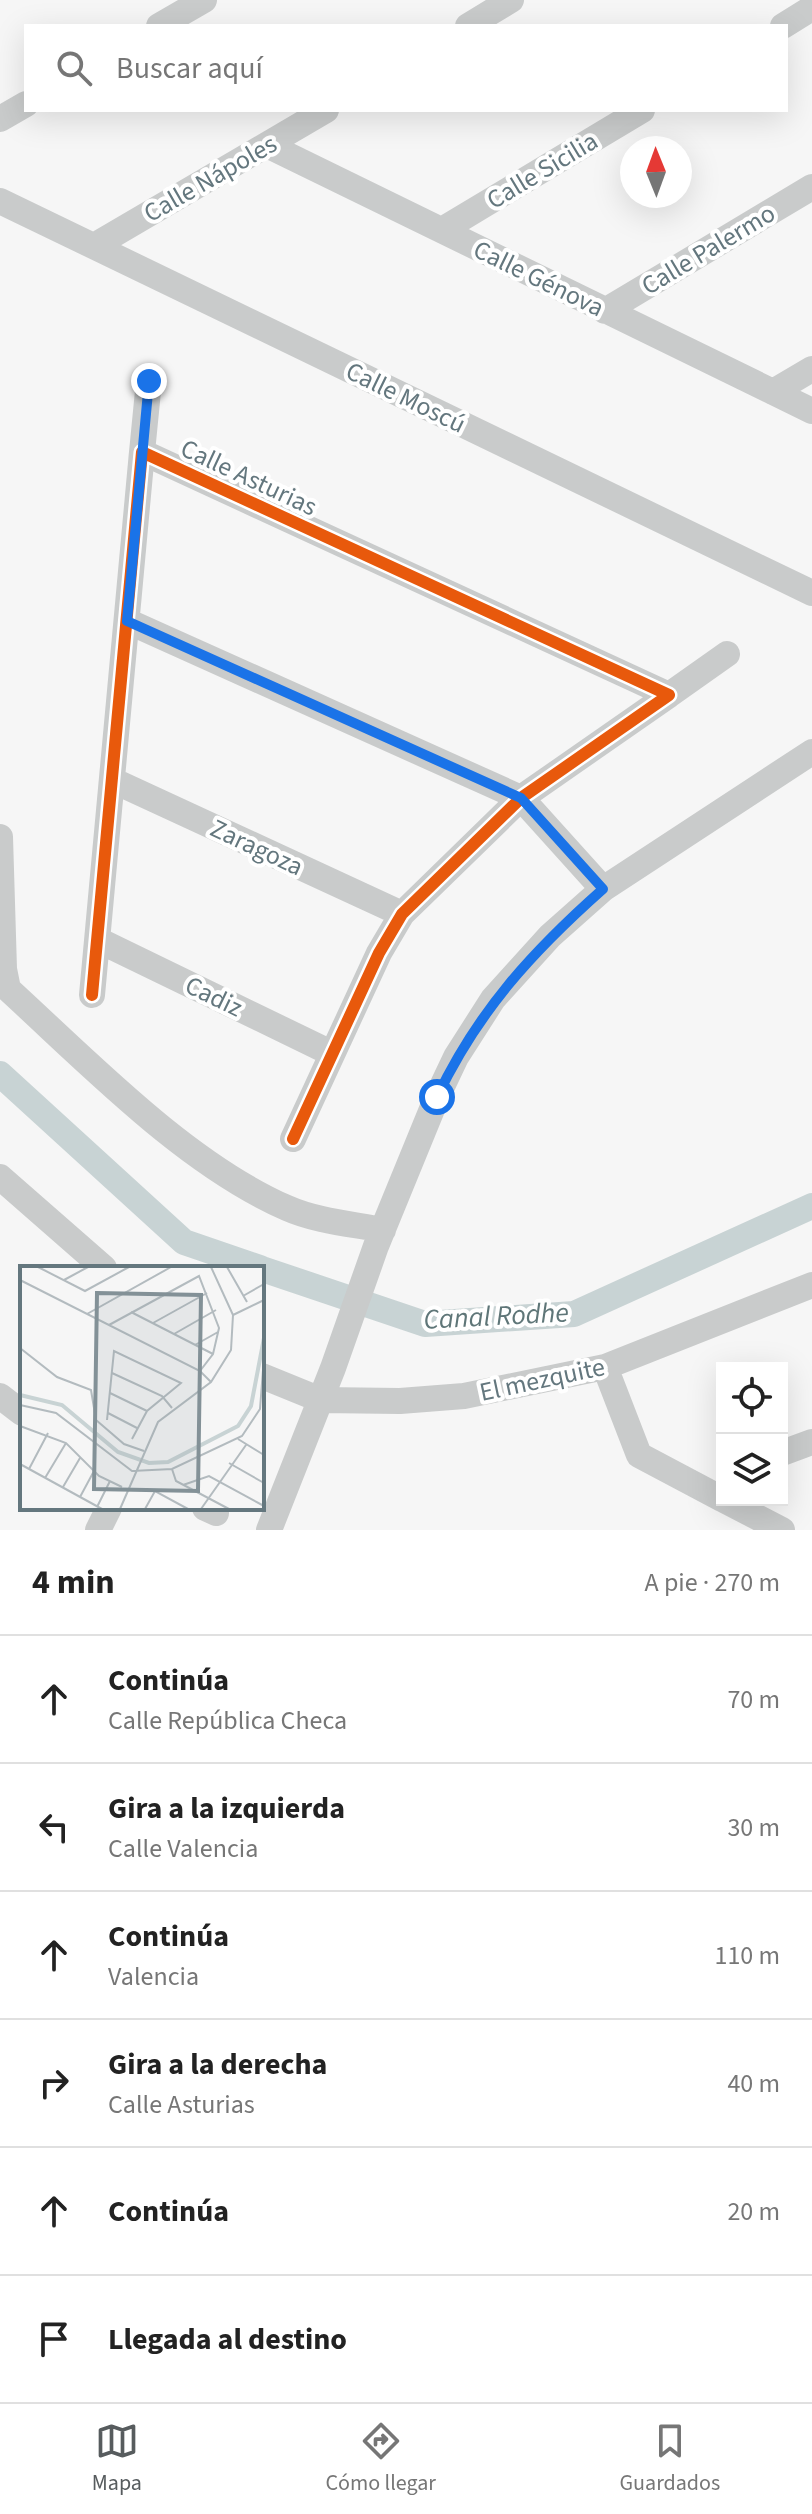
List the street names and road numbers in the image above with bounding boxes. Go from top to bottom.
street label: Calle Sicilia [480,123,605,218]
street label: Calle Nápoles [137,125,284,232]
street label: Calle Palermo [634,195,782,304]
street label: Calle Génova [467,231,610,326]
street label: Calle Moscú [340,353,472,442]
street label: Calle Asturias [174,430,323,525]
street label: Zaragoza [204,810,309,885]
street label: Cadiz [179,967,249,1026]
street label: El mezquite [476,1348,608,1411]

